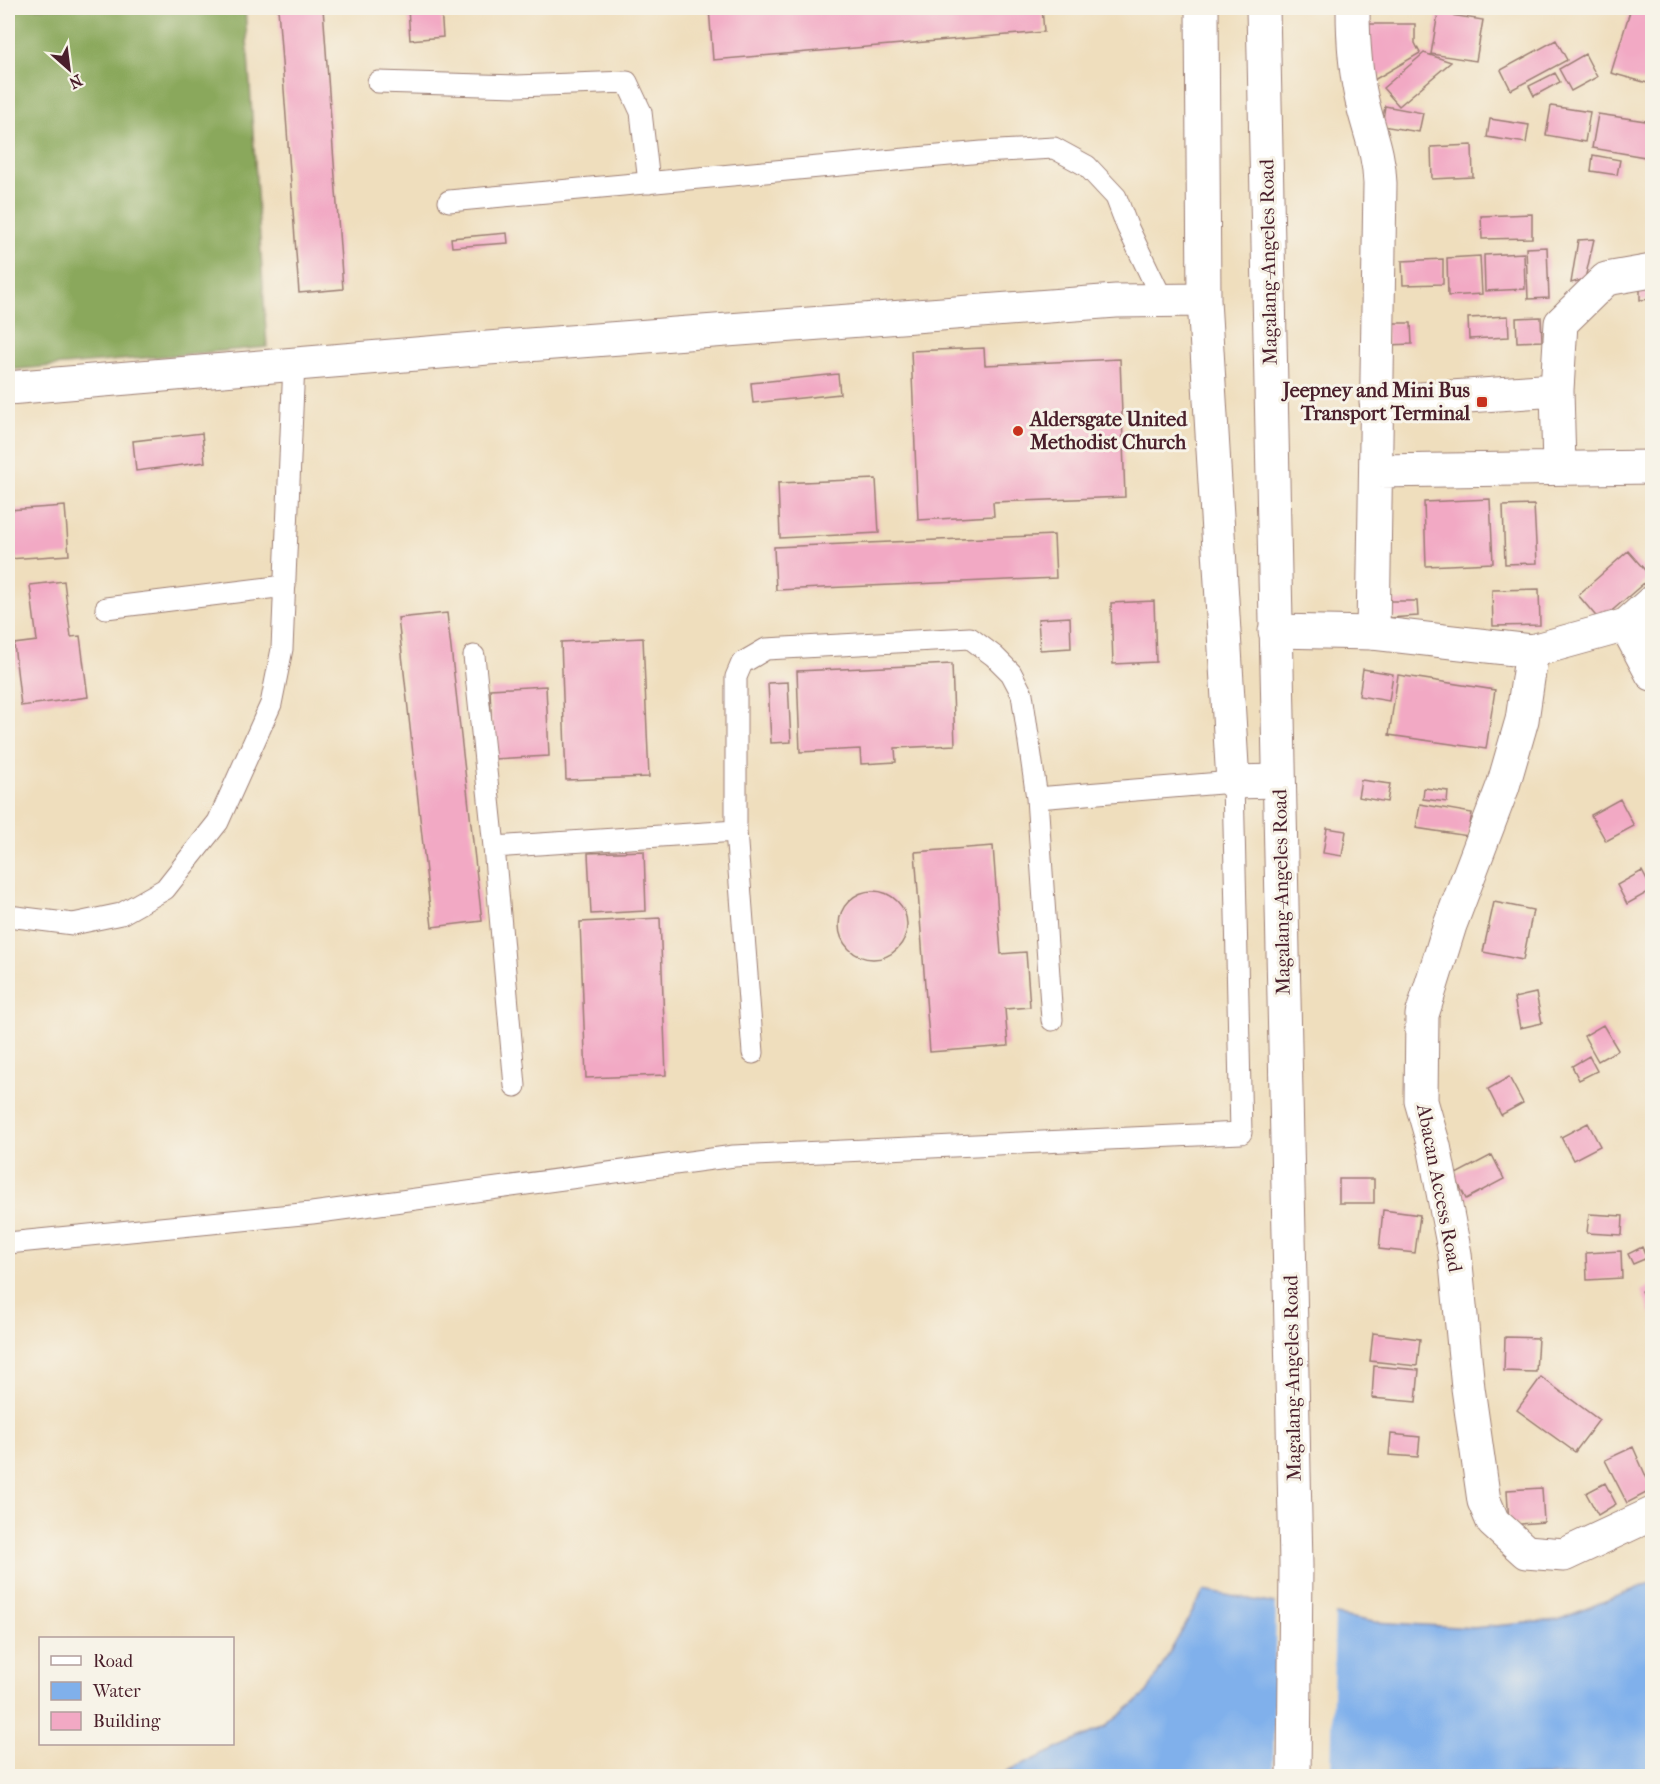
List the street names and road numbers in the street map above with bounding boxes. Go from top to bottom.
street label: Magalang-Angeles Road [1255,158,1282,365]
street label: Magalang-Angeles Road [1268,788,1295,995]
street label: Abacan Access Road [1412,1101,1467,1275]
street label: Magalang-Angeles Road [1279,1274,1306,1481]

